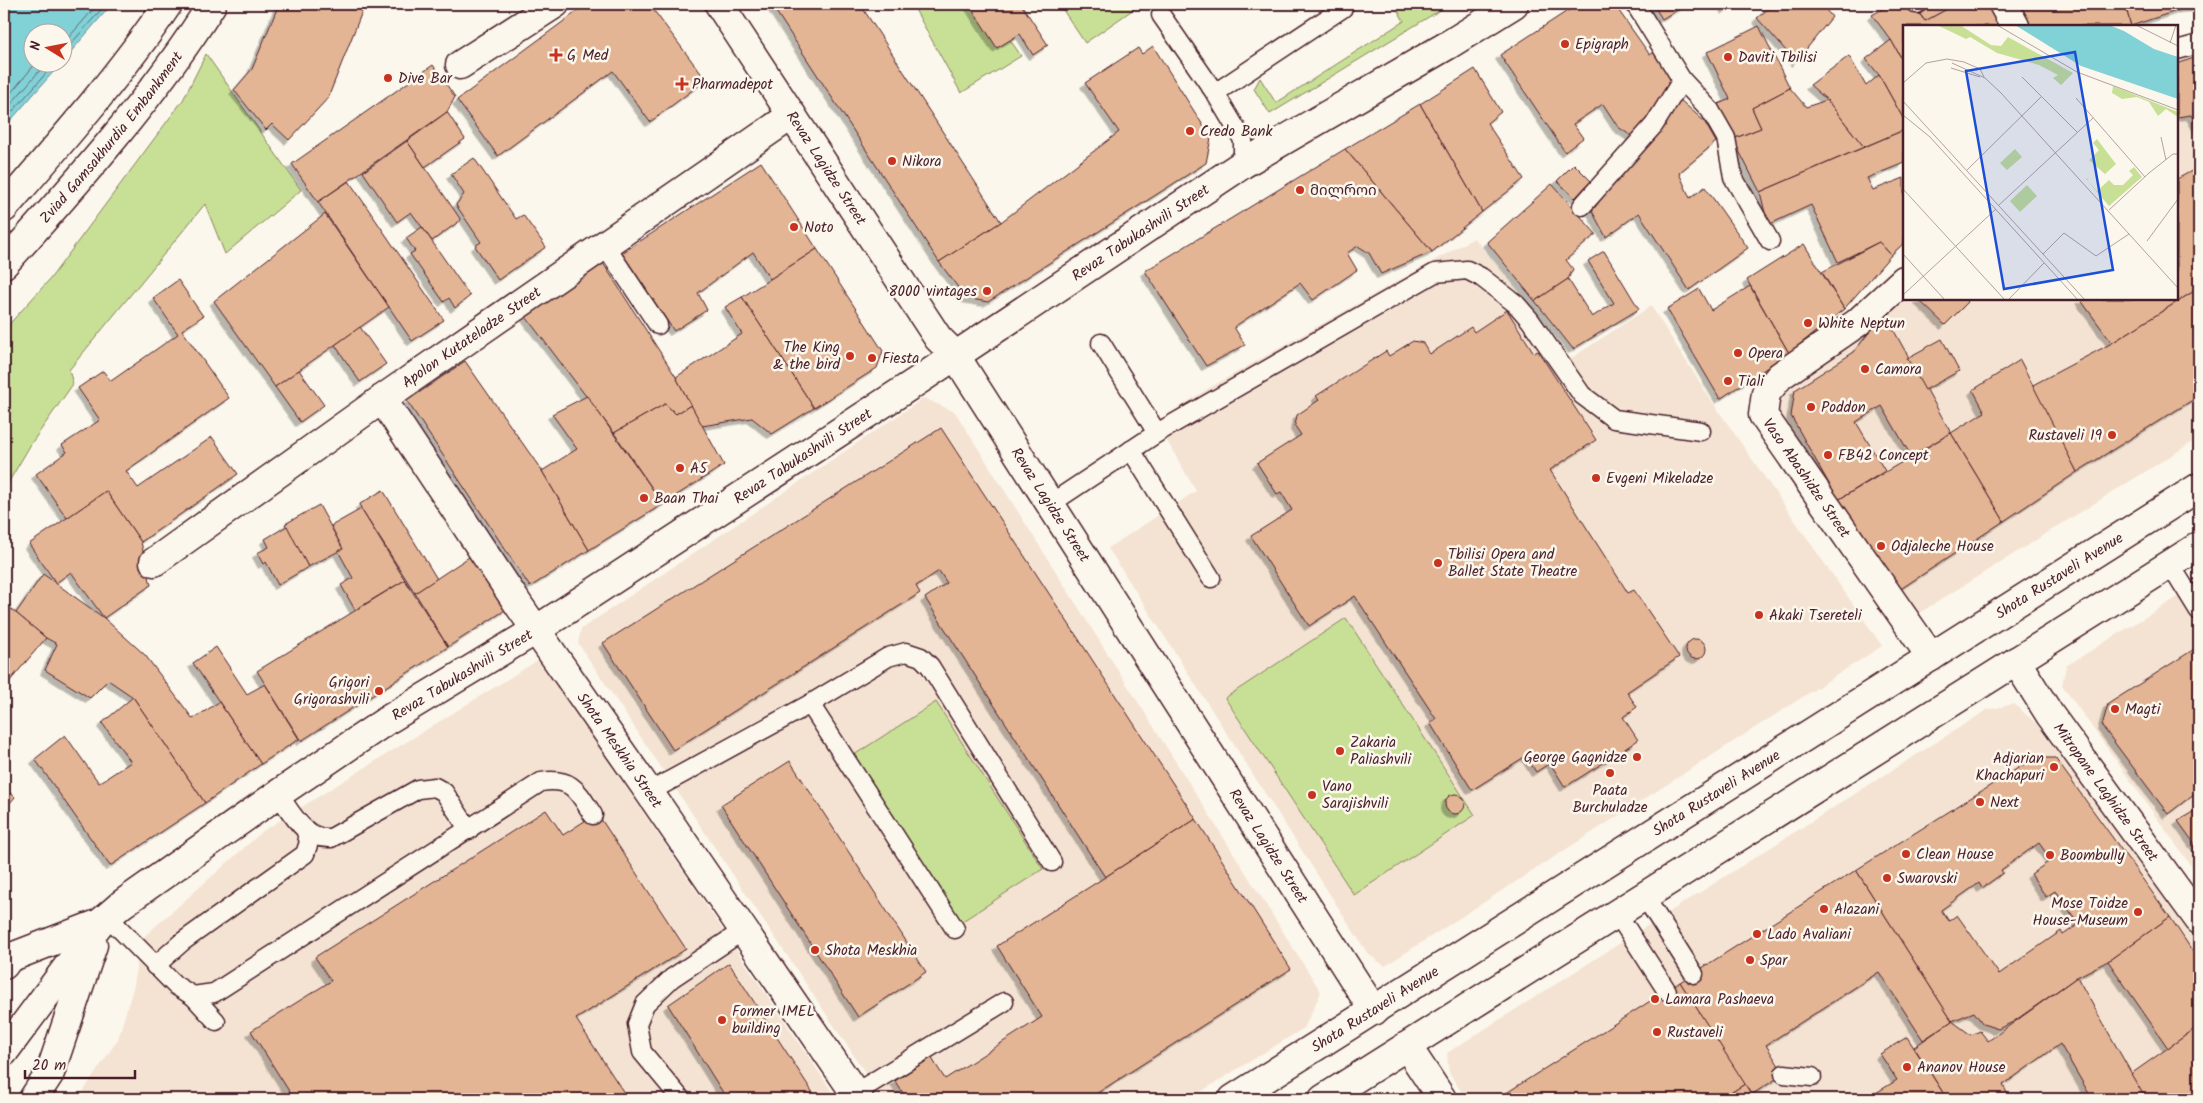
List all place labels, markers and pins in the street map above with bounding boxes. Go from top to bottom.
place label: Epigraph [1575,33,1629,57]
marker: Epigraph [1559,38,1571,50]
place label: G Med [567,44,609,68]
place label: Daviti Tbilisi [1738,46,1818,70]
marker: G Med [549,48,563,62]
marker: Daviti Tbilisi [1722,51,1734,63]
place label: Dive Bar [398,67,453,91]
marker: Dive Bar [382,72,394,84]
place label: Pharmadepot [692,73,773,97]
marker: Pharmadepot [676,78,688,90]
place label: Credo Bank [1200,120,1274,144]
marker: Credo Bank [1184,125,1196,137]
place label: Nikora [902,150,942,174]
marker: Nikora [886,155,898,167]
place label: მილროი [1310,179,1377,203]
marker: მილროი [1294,184,1306,196]
place label: Noto [804,216,834,240]
marker: Noto [788,221,800,233]
place label: 8000 vintages [888,280,978,304]
marker: 8000 vintages [981,285,993,297]
place label: White Neptun [1818,312,1905,336]
marker: White Neptun [1802,317,1814,329]
place label: The King & the bird [773,336,841,377]
place label: Opera [1748,342,1783,366]
place label: Fiesta [882,347,919,371]
marker: Opera [1732,347,1744,359]
marker: The King & the bird [844,350,856,362]
marker: Fiesta [866,352,878,364]
place label: Camora [1875,358,1922,382]
marker: Camora [1859,363,1871,375]
place label: Tiali [1738,370,1765,394]
marker: Tiali [1722,375,1734,387]
place label: Poddon [1821,396,1866,420]
marker: Poddon [1805,401,1817,413]
place label: Rustaveli 19 [2028,424,2103,448]
marker: Rustaveli 19 [2106,429,2118,441]
place label: FB42 Concept [1838,444,1929,468]
marker: FB42 Concept [1822,449,1834,461]
place label: A5 [690,457,708,481]
marker: A5 [674,462,686,474]
place label: Evgeni Mikeladze [1606,467,1714,491]
marker: Evgeni Mikeladze [1590,472,1602,484]
place label: Baan Thai [654,487,720,511]
marker: Baan Thai [638,492,650,504]
place label: Odjaleche House [1891,535,1994,559]
marker: Odjaleche House [1875,540,1887,552]
place label: Tbilisi Opera and Ballet State Theatre [1448,543,1578,584]
marker: Tbilisi Opera and Ballet State Theatre [1432,557,1444,569]
place label: Akaki Tsereteli [1769,604,1863,628]
marker: Akaki Tsereteli [1753,609,1765,621]
place label: Grigori Grigorashvili [294,671,370,712]
marker: Grigori Grigorashvili [373,685,385,697]
place label: Magti [2125,698,2162,722]
marker: Magti [2109,703,2121,715]
place label: Zakaria Paliashvili [1350,731,1412,772]
marker: Zakaria Paliashvili [1334,745,1346,757]
place label: George Gagnidze [1524,746,1627,770]
place label: Adjarian Khachapuri [1975,747,2045,788]
marker: George Gagnidze [1631,751,1643,763]
marker: Adjarian Khachapuri [2048,761,2060,773]
marker: Paata Burchuladze [1604,767,1616,779]
place label: Vano Sarajishvili [1322,775,1389,816]
place label: Paata Burchuladze [1572,779,1648,820]
marker: Vano Sarajishvili [1306,789,1318,801]
place label: Next [1990,791,2019,815]
marker: Next [1974,796,1986,808]
place label: Clean House [1916,843,1994,867]
place label: Boombully [2060,844,2126,868]
marker: Clean House [1900,848,1912,860]
marker: Boombully [2044,849,2056,861]
place label: Swarovski [1897,867,1959,891]
marker: Swarovski [1881,872,1893,884]
place label: Mose Toidze House-Museum [2033,892,2128,933]
place label: Alazani [1834,898,1880,922]
marker: Alazani [1818,903,1830,915]
marker: Mose Toidze House-Museum [2132,906,2144,918]
place label: Lado Avaliani [1767,923,1852,947]
marker: Lado Avaliani [1751,928,1763,940]
place label: Shota Meskhia [825,939,917,963]
marker: Shota Meskhia [809,944,821,956]
place label: Spar [1760,949,1788,973]
marker: Spar [1744,954,1756,966]
place label: Lamara Pashaeva [1665,988,1774,1012]
marker: Lamara Pashaeva [1649,993,1661,1005]
place label: Former IMEL building [732,1000,815,1041]
marker: Former IMEL building [716,1014,728,1026]
place label: Rustaveli [1667,1021,1724,1045]
marker: Rustaveli [1651,1026,1663,1038]
place label: Ananov House [1917,1056,2006,1080]
marker: Ananov House [1901,1061,1913,1073]

